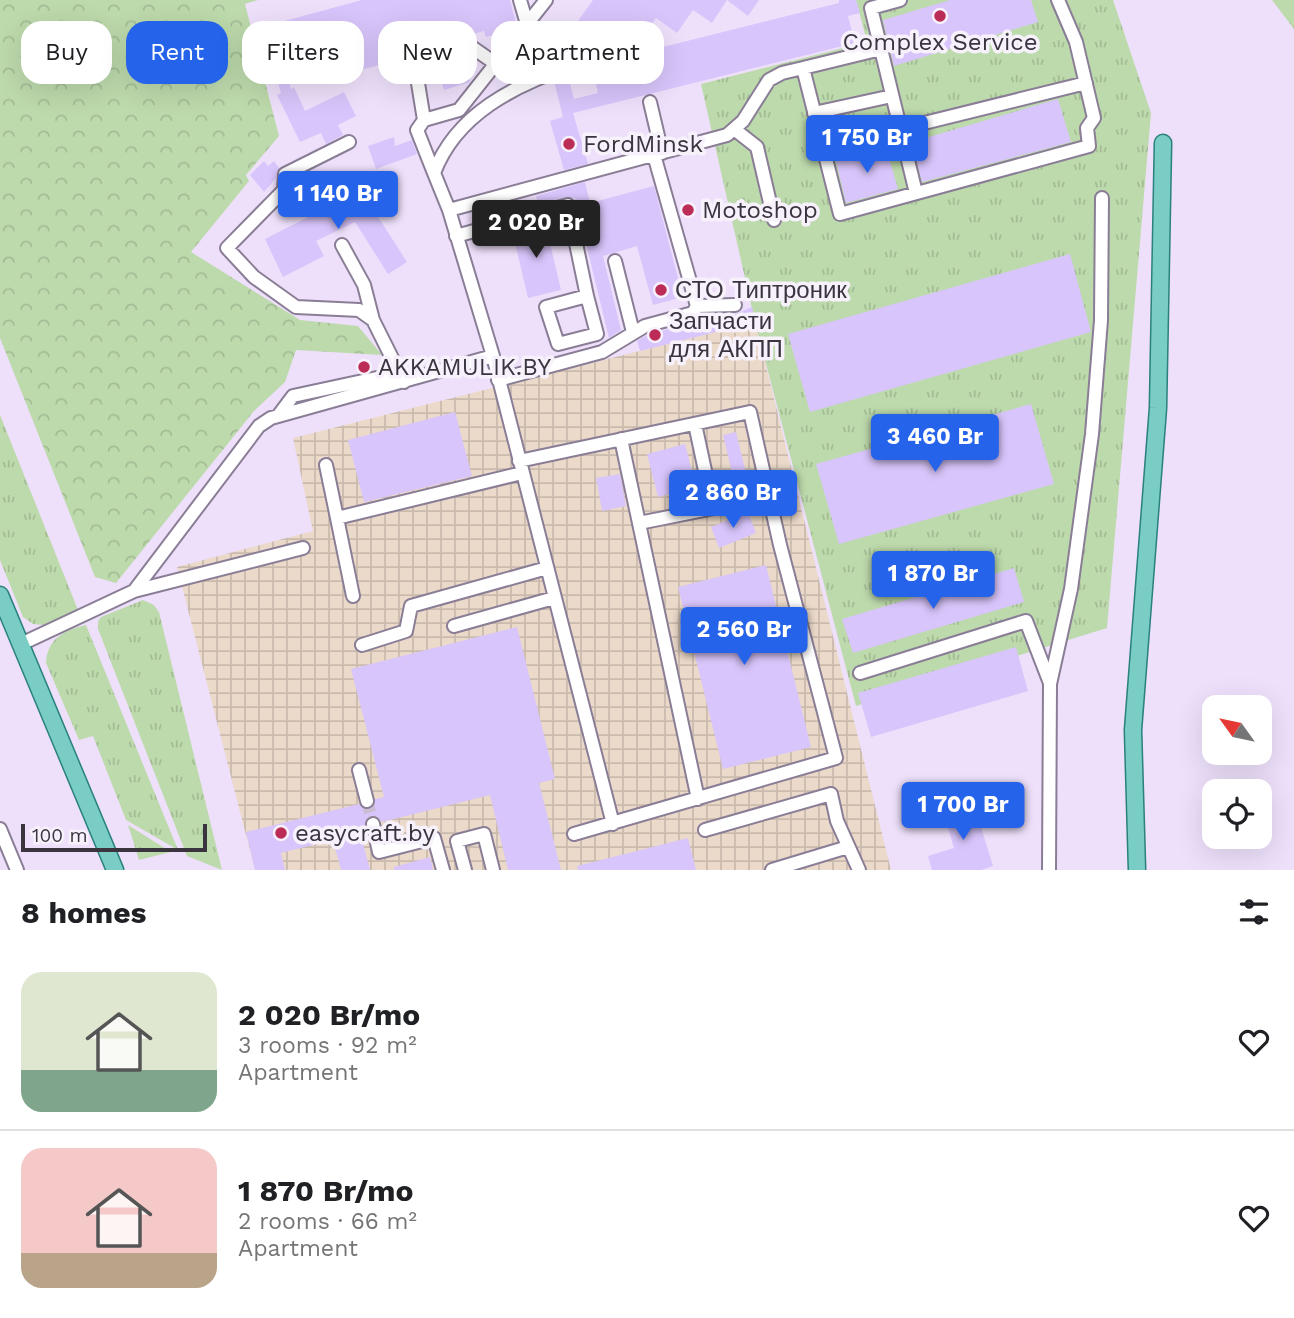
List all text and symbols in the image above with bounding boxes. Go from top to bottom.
marker: Complex Service [932,8,948,24]
chip: Buy [21,21,112,84]
chip: Rent [126,21,228,84]
chip: Filters [242,21,364,84]
chip: New [378,21,477,84]
chip: Apartment [491,21,664,84]
place label: Complex Service [842,28,1038,56]
pin: 1 750 Br [795,116,939,175]
text: 1 750 Br [822,124,912,151]
place label: FordMinsk [583,130,703,158]
marker: FordMinsk [561,136,577,152]
pin: 1 140 Br [266,172,410,231]
text: 1 140 Br [294,180,382,207]
place label: Motoshop [702,196,818,224]
pin: 2 020 Br [464,201,608,260]
marker: Motoshop [680,202,696,218]
text: 2 020 Br [488,209,584,236]
place label: СТО Типтроник [675,276,847,304]
marker: СТО Типтроник [653,282,669,298]
place label: Запчасти для АКПП [669,307,783,363]
marker: Запчасти для АКПП [647,327,663,343]
place label: AKKAMULIK.BY [378,353,551,381]
marker: AKKAMULIK.BY [356,359,372,375]
pin: 3 460 Br [863,414,1007,474]
text: 3 460 Br [887,423,983,450]
pin: 2 860 Br [661,470,805,530]
text: 2 860 Br [685,479,781,506]
pin: 1 870 Br [861,552,1005,611]
text: 1 870 Br [888,560,978,587]
pin: 2 560 Br [672,608,816,667]
text: 2 560 Br [697,616,791,643]
north arrow [1202,695,1272,765]
map controls [1202,695,1272,849]
button: locate [1202,779,1272,849]
pin: 1 700 Br [891,782,1035,842]
text: 1 700 Br [917,791,1009,818]
place label: easycraft.by [295,819,435,847]
scale bar [21,821,206,853]
text: 100 m [32,824,88,847]
marker: easycraft.by [273,825,289,841]
icon: filters [1235,893,1273,931]
text: 8 homes [21,895,147,930]
text: 2 020 Br/mo [238,997,420,1032]
icon: home [77,1000,161,1084]
icon: heart [1235,1023,1273,1061]
text: 3 rooms · 92 m² [238,1032,417,1059]
text: Apartment [238,1059,358,1086]
text: 1 870 Br/mo [238,1173,413,1208]
icon: home [77,1176,161,1260]
icon: heart [1235,1199,1273,1237]
text: 2 rooms · 66 m² [238,1208,417,1235]
text: Apartment [238,1235,358,1262]

